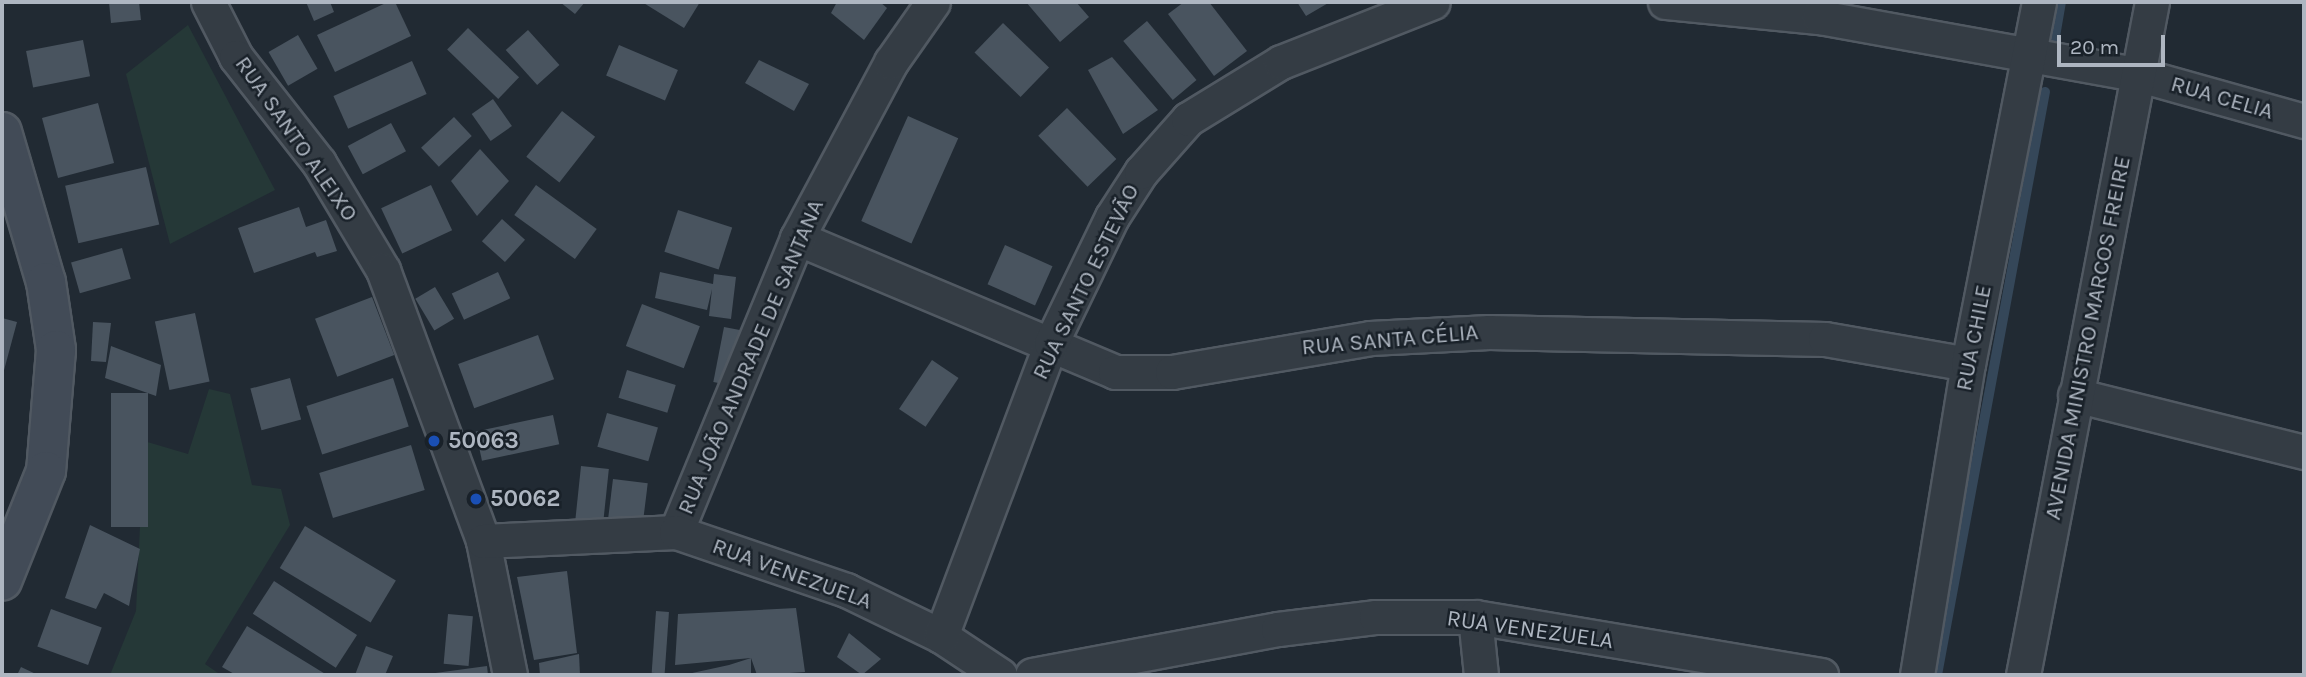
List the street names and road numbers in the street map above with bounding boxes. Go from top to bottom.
street label: RUA SANTO ALEIXO [229,51,363,227]
street label: RUA CELIA [2168,70,2276,126]
street label: AVENIDA MINISTRO MARCOS FREIRE [2039,154,2137,522]
street label: RUA SANTO ESTEVÃO [1027,180,1145,384]
street label: RUA JOÃO ANDRADE DE SANTANA [672,195,830,519]
street label: RUA CHILE [1950,283,1998,393]
street label: RUA SANTA CÉLIA [1300,319,1480,361]
street label: RUA VENEZUELA [708,532,876,616]
street label: RUA VENEZUELA [1445,605,1615,655]

